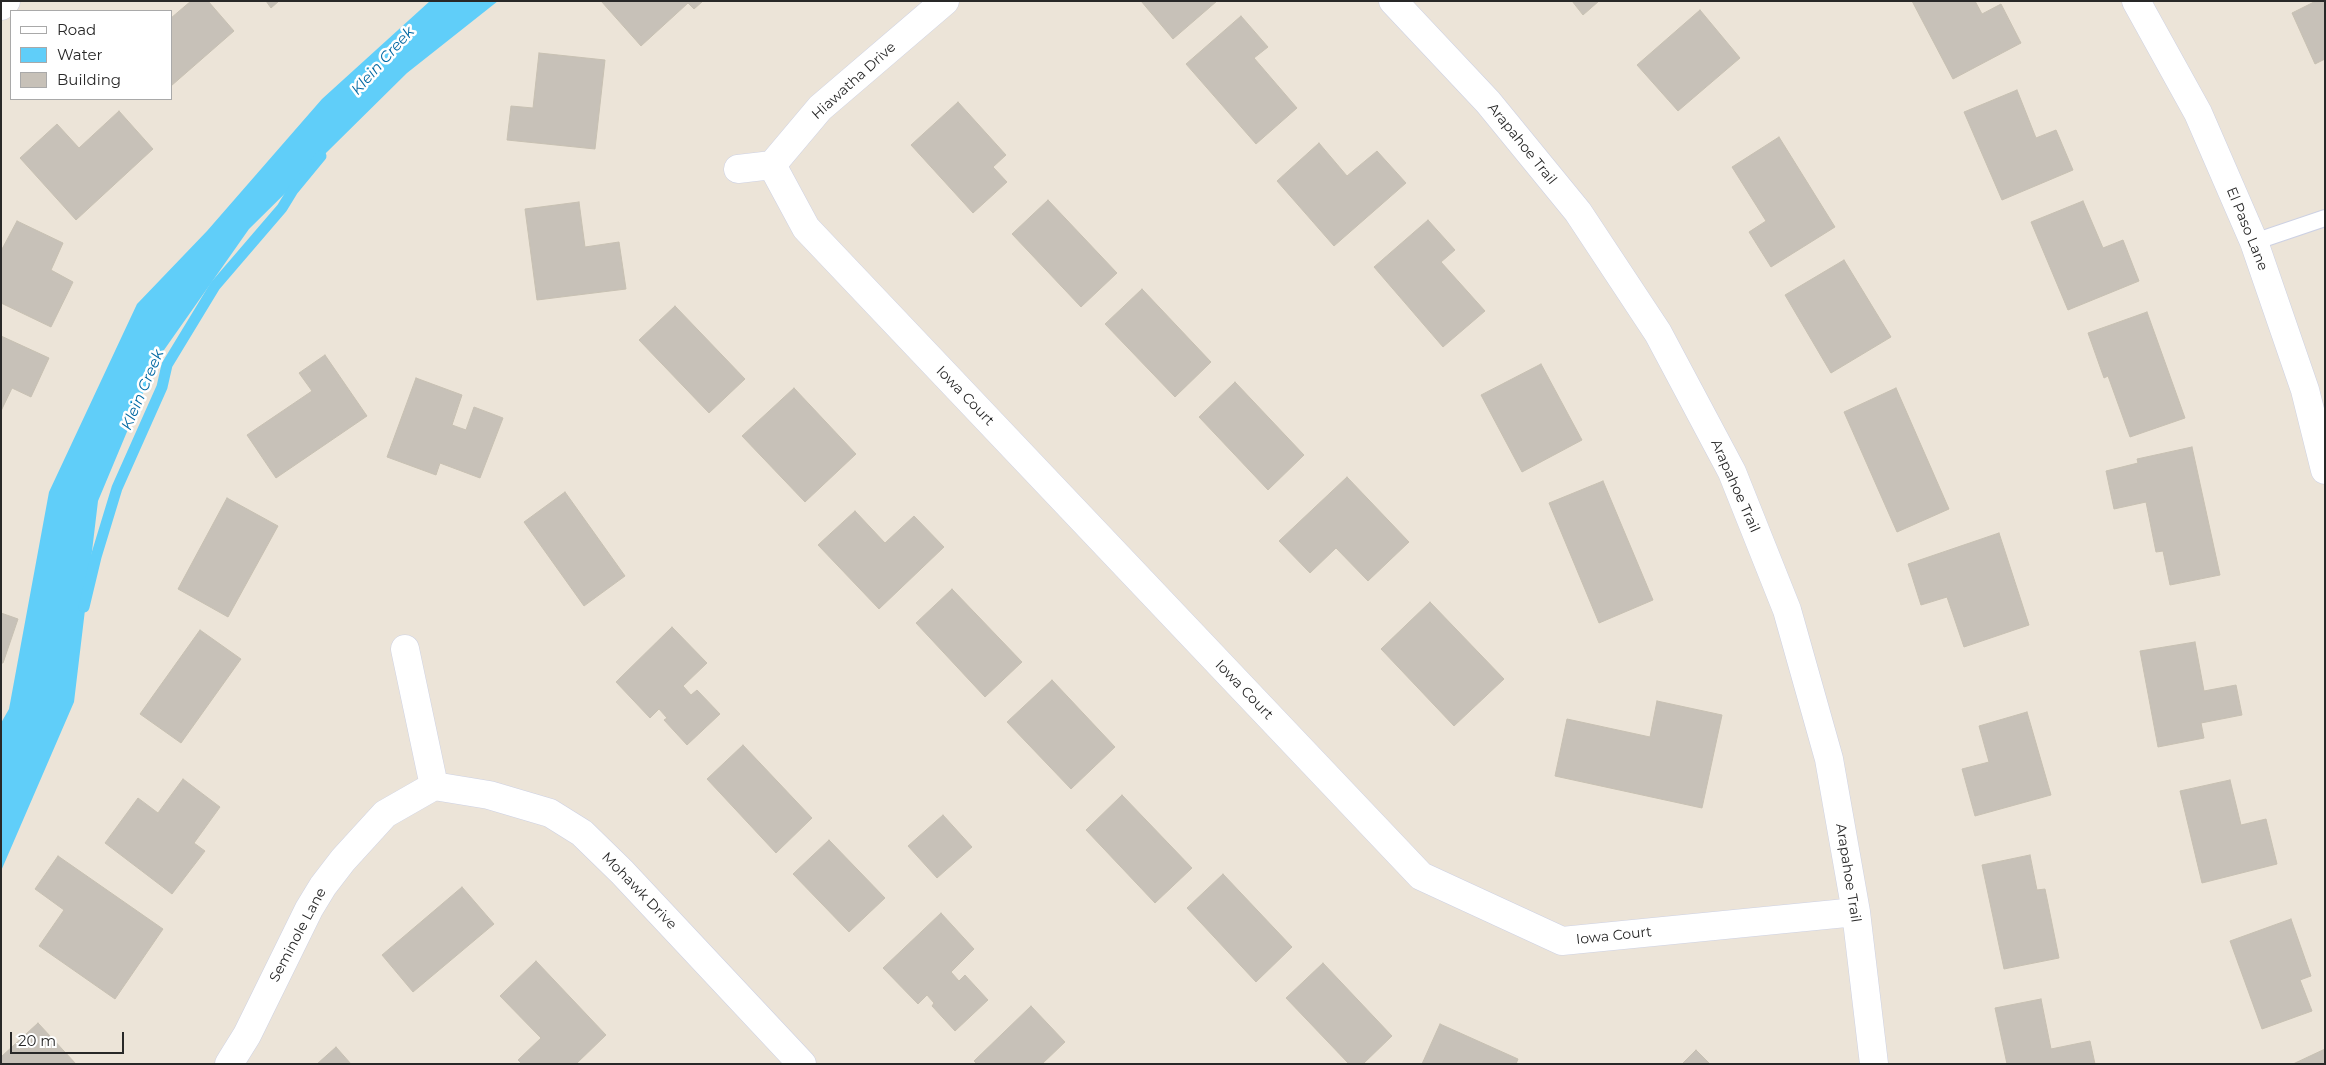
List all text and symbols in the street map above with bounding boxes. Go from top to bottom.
legend [10,10,172,100]
text: Road [57,20,96,39]
water label: Klein Creek [348,23,418,99]
street label: Hiawatha Drive [809,39,899,123]
text: Water [57,45,103,64]
text: Building [57,70,121,89]
street label: Arapahoe Trail [1484,100,1560,188]
street label: El Paso Lane [2223,185,2271,273]
water label: Klein Creek [118,347,168,433]
street label: Iowa Court [933,363,997,429]
street label: Arapahoe Trail [1707,437,1763,535]
street label: Iowa Court [1212,657,1276,723]
street label: Arapahoe Trail [1832,822,1864,924]
street label: Mohawk Drive [598,849,680,933]
street label: Seminole Lane [266,885,330,985]
street label: Iowa Court [1575,924,1653,948]
scale bar [12,1022,126,1054]
text: 20 m [18,1031,56,1050]

